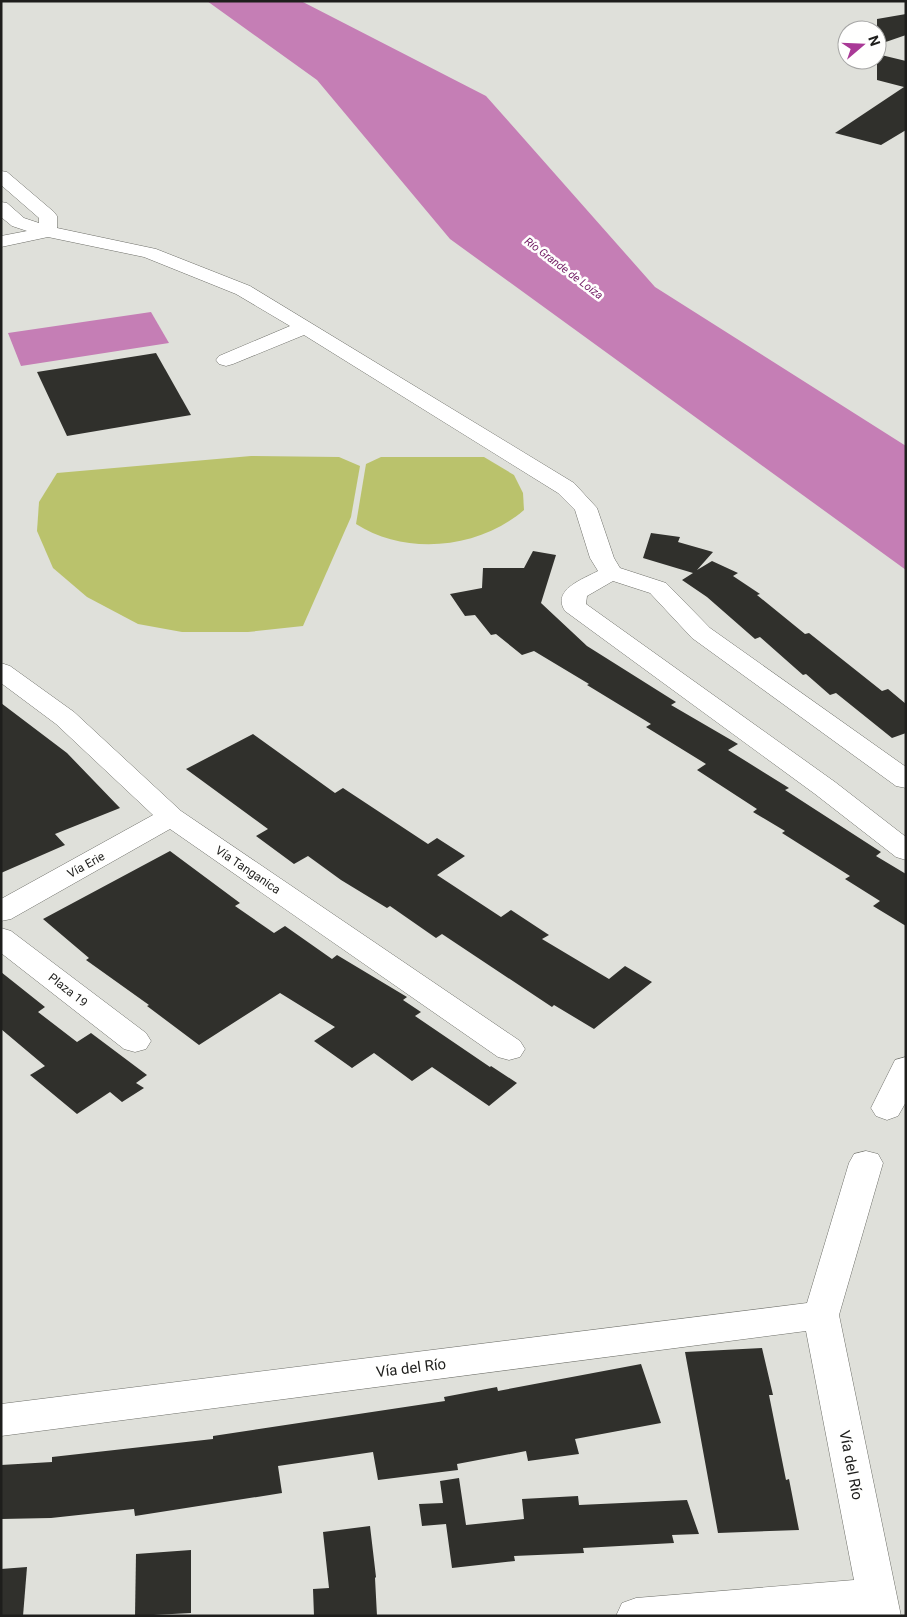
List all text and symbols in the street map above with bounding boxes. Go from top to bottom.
north arrow [837,20,887,70]
text: N [865,33,883,48]
water label: Río Grande de Loíza [522,235,606,302]
street label: Vía Tanganica [213,843,283,897]
street label: Vía Erie [65,849,107,881]
street label: Plaza 19 [46,970,90,1010]
street label: Vía del Río [375,1355,447,1381]
street label: Vía del Río [835,1429,867,1501]

